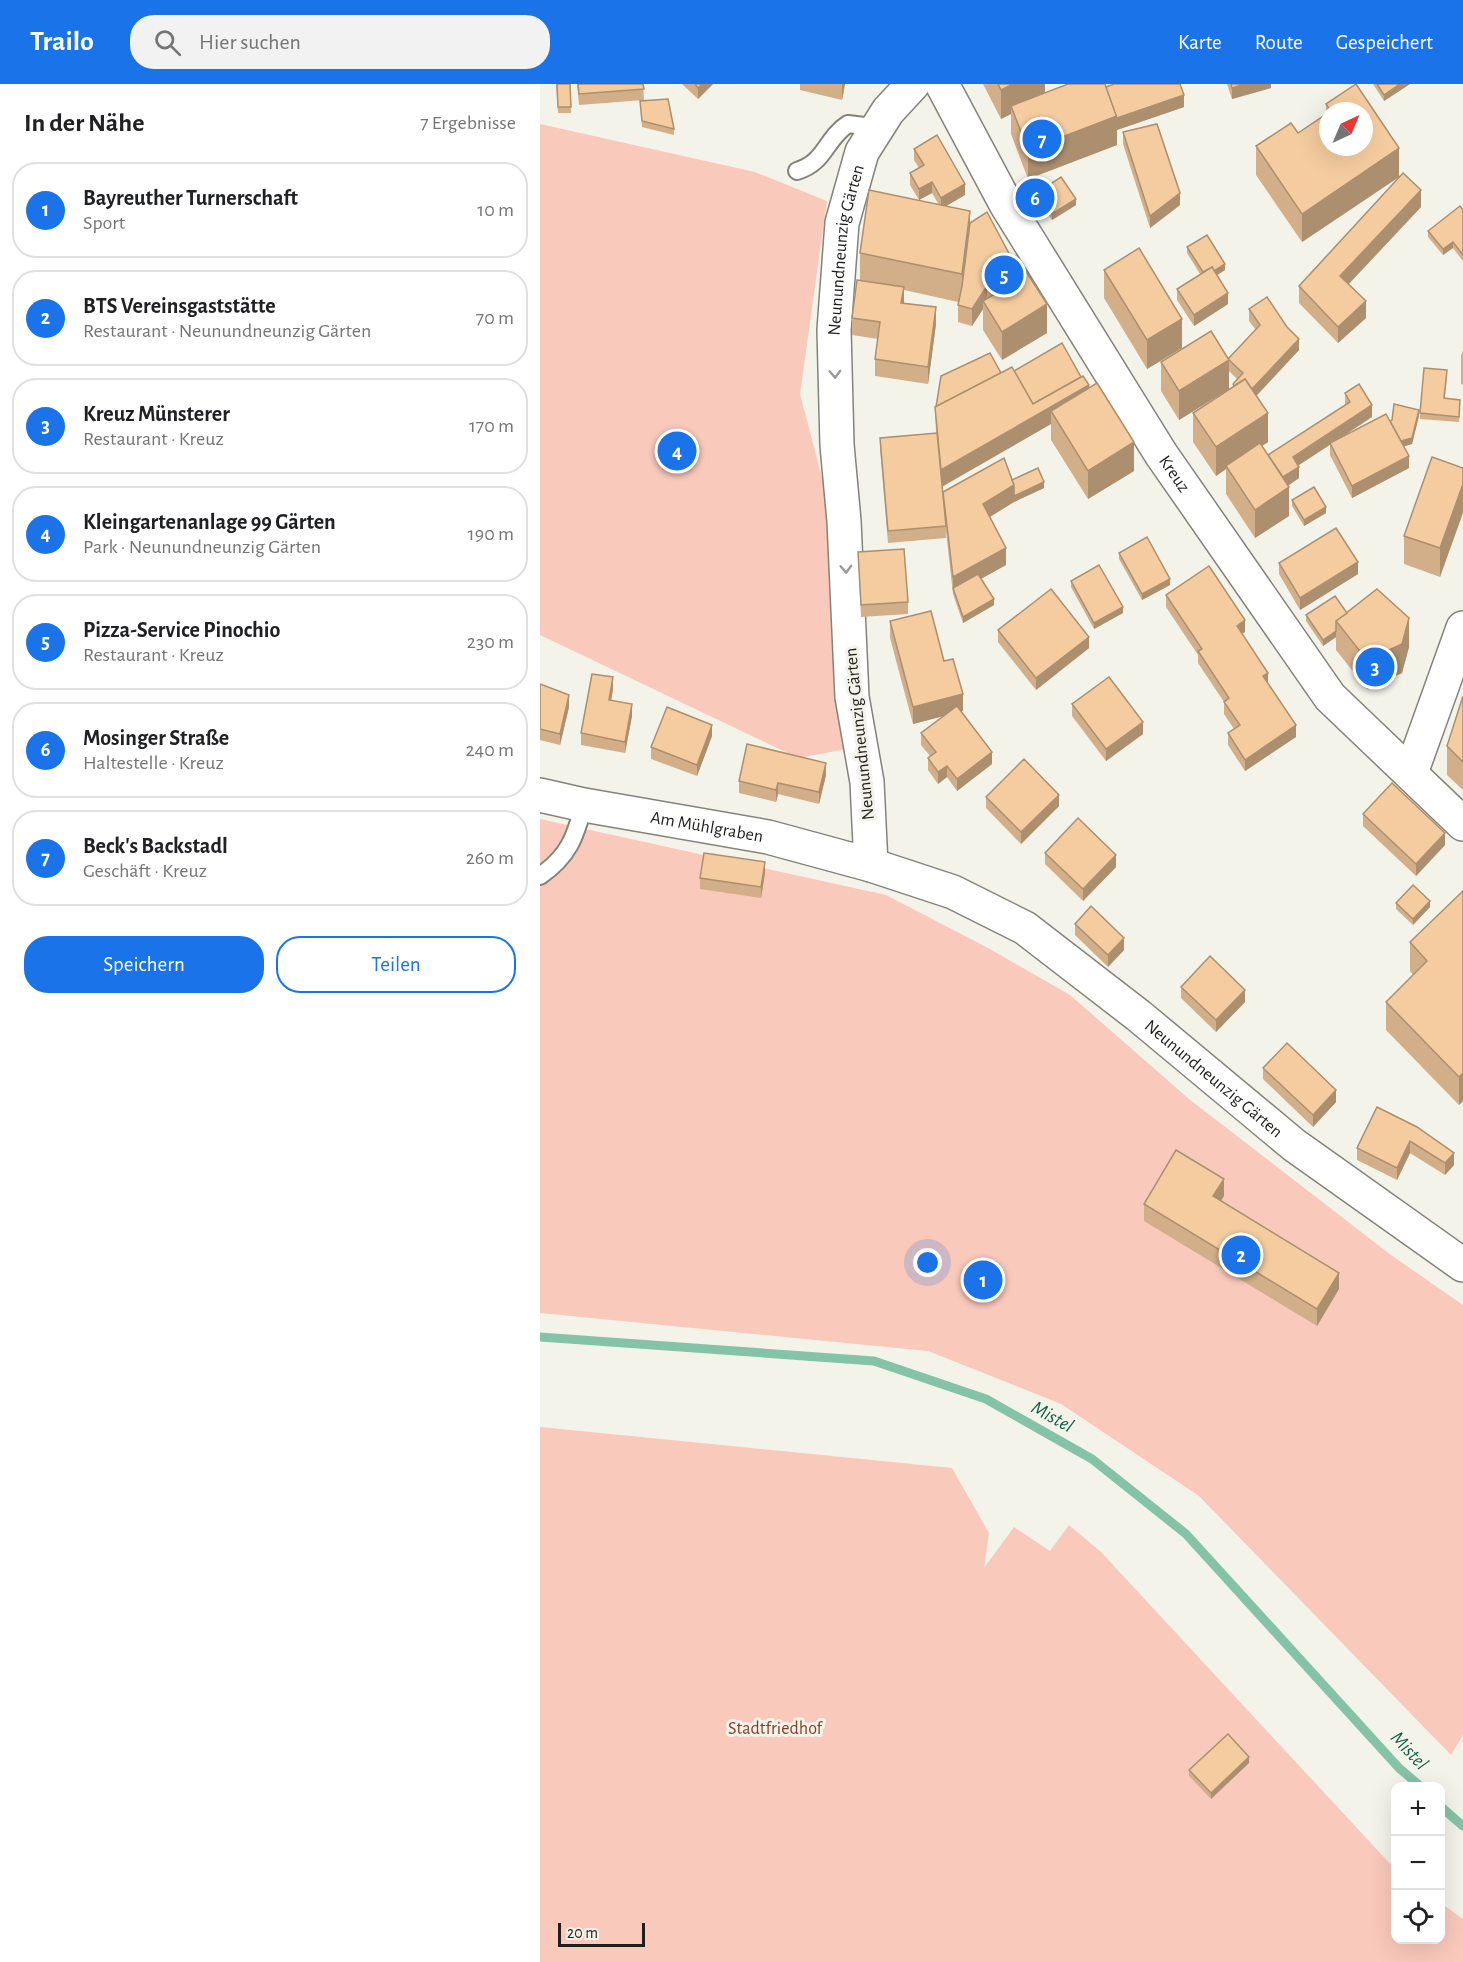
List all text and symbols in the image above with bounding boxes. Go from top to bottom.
search box [130,15,550,69]
icon: search [151,26,184,59]
text: Trailo [30,28,94,56]
text: Hier suchen [199,31,301,53]
text: Karte [1178,32,1222,53]
text: Route [1255,32,1303,53]
text: Gespeichert [1336,32,1433,53]
north arrow [1319,102,1373,156]
text: In der Nähe [24,110,144,136]
text: 7 Ergebnisse [420,113,516,133]
pin: 7 [1022,116,1062,162]
street label: Neunundneunzig Gärten [826,163,868,336]
pin: 6 [1016,176,1054,220]
text: Bayreuther Turnerschaft [83,187,298,209]
text: 1 [42,200,49,220]
text: 10 m [477,200,514,220]
text: Sport [83,213,125,233]
pin: 5 [984,252,1024,297]
text: BTS Vereinsgaststätte [83,295,276,317]
text: 2 [41,308,50,328]
text: 70 m [476,308,514,328]
text: Restaurant · Neunundneunzig Gärten [83,321,371,341]
one-way arrow [829,370,841,379]
text: Kreuz Münsterer [83,403,230,425]
text: 3 [41,416,50,436]
text: 170 m [469,416,514,436]
pin: 4 [658,428,696,473]
text: Restaurant · Kreuz [83,429,224,449]
street label: Kreuz [1155,452,1193,496]
text: Kleingartenanlage 99 Gärten [83,511,336,533]
text: 4 [40,524,51,544]
text: 190 m [468,524,514,544]
text: Park · Neunundneunzig Gärten [83,537,321,557]
one-way arrow [840,564,853,573]
text: Pizza-Service Pinochio [83,619,280,641]
text: 5 [41,632,50,652]
text: 230 m [467,632,514,652]
pin: 3 [1356,644,1394,690]
text: Restaurant · Kreuz [83,645,224,665]
street label: Neunundneunzig Gärten [842,647,878,821]
text: Mosinger Straße [83,727,229,749]
text: 6 [41,740,50,760]
text: 240 m [465,740,514,760]
text: Haltestelle · Kreuz [83,753,224,773]
street label: Am Mühlgraben [649,809,765,846]
text: Beck's Backstadl [83,835,228,857]
text: 7 [41,848,50,868]
text: 260 m [466,848,514,868]
text: Geschäft · Kreuz [83,861,207,881]
button: Speichern [24,936,264,993]
button: Teilen [276,936,516,993]
street label: Neunundneunzig Gärten [1141,1017,1286,1142]
pin: 2 [1222,1232,1260,1278]
your location [913,1248,942,1277]
pin: 1 [964,1258,1002,1302]
water label: Mistel [1028,1397,1077,1436]
park label: Stadtfriedhof [728,1720,824,1738]
water label: Mistel [1387,1728,1432,1774]
map controls [1391,1782,1445,1944]
button: + [1391,1782,1445,1836]
button: − [1391,1836,1445,1890]
button: locate [1391,1890,1445,1944]
scale bar [558,1920,645,1948]
text: 20 m [567,1925,598,1941]

